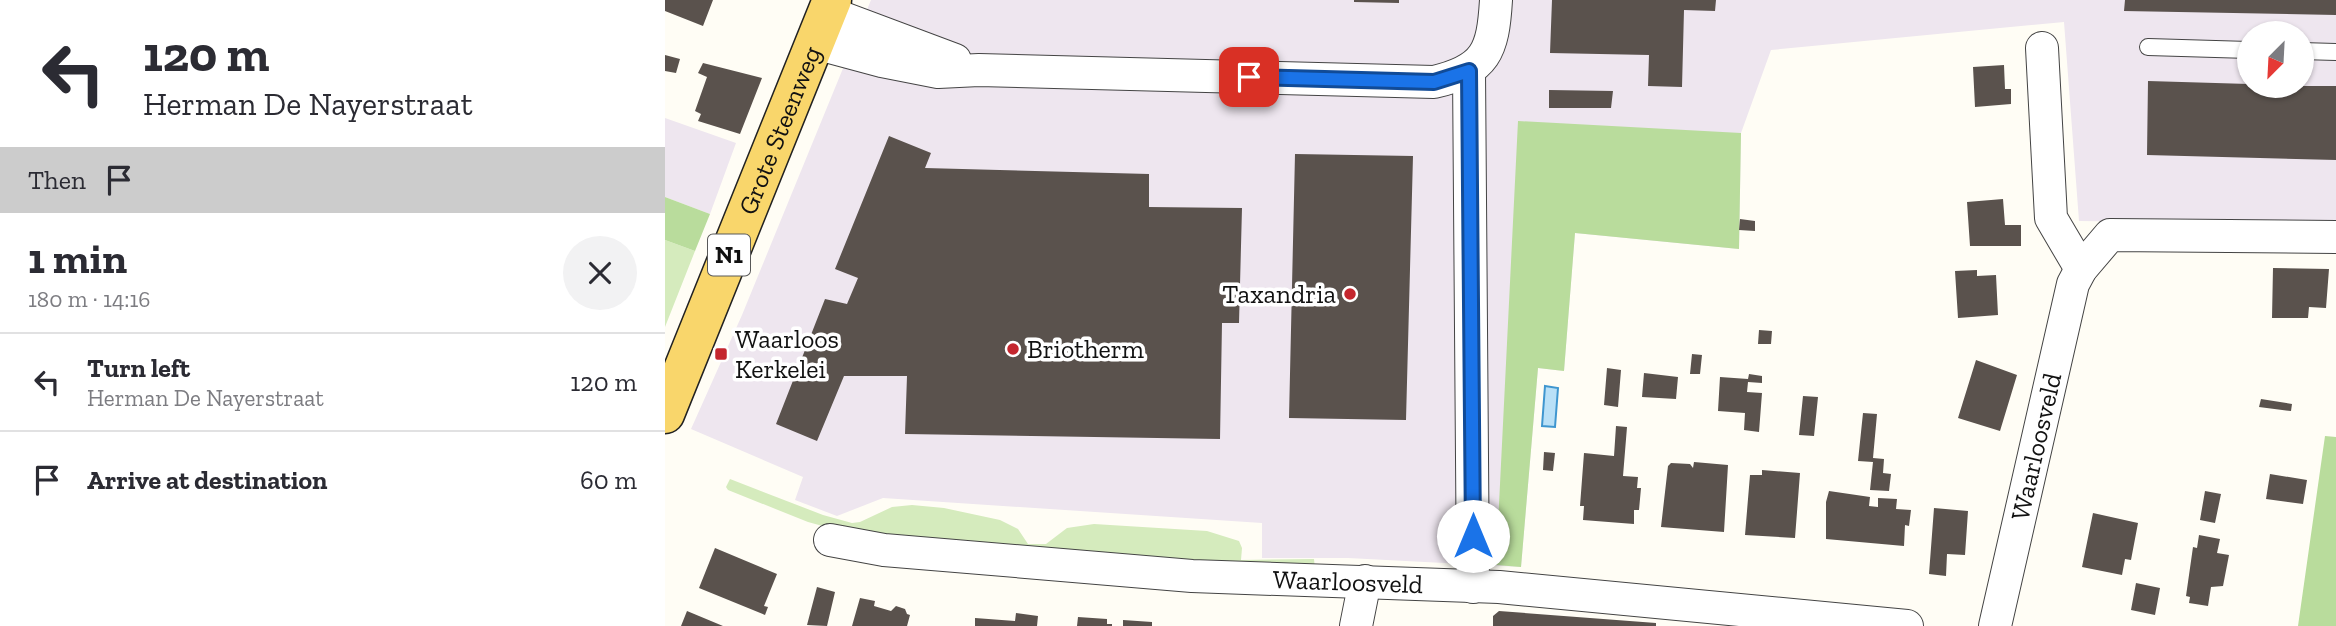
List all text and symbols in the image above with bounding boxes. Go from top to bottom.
north arrow [2237,21,2313,98]
map controls [2237,21,2314,98]
text: 120 m [143,25,269,84]
icon: left [28,28,119,119]
street label: Grote Steenweg [731,41,828,219]
pin [1219,47,1279,107]
icon: arrive [1230,58,1268,96]
text: Herman De Nayerstraat [143,85,473,123]
icon: arrive [100,161,138,199]
text: Then [28,164,86,196]
text: 1 min [28,233,127,284]
road number: N1 [708,234,750,276]
button: close [563,236,637,310]
place label: Taxandria [1222,278,1336,310]
text: 180 m · 14:16 [28,285,151,313]
marker: Taxandria [1342,286,1358,302]
place label: Waarloos Kerkelei [735,323,839,385]
place label: Briotherm [1027,333,1145,365]
marker: Briotherm [1005,341,1021,357]
marker: Waarloos Kerkelei [713,346,729,362]
text: Turn left [87,352,190,384]
icon: left [28,363,66,401]
text: 120 m [570,366,637,398]
street label: Waarloosveld [2004,370,2068,523]
text: Herman De Nayerstraat [87,384,324,412]
icon: arrive [28,461,66,499]
text: Arrive at destination [87,464,327,496]
text: 60 m [580,464,637,496]
position arrow [1436,499,1510,573]
street label: Waarloosveld [1272,563,1424,600]

